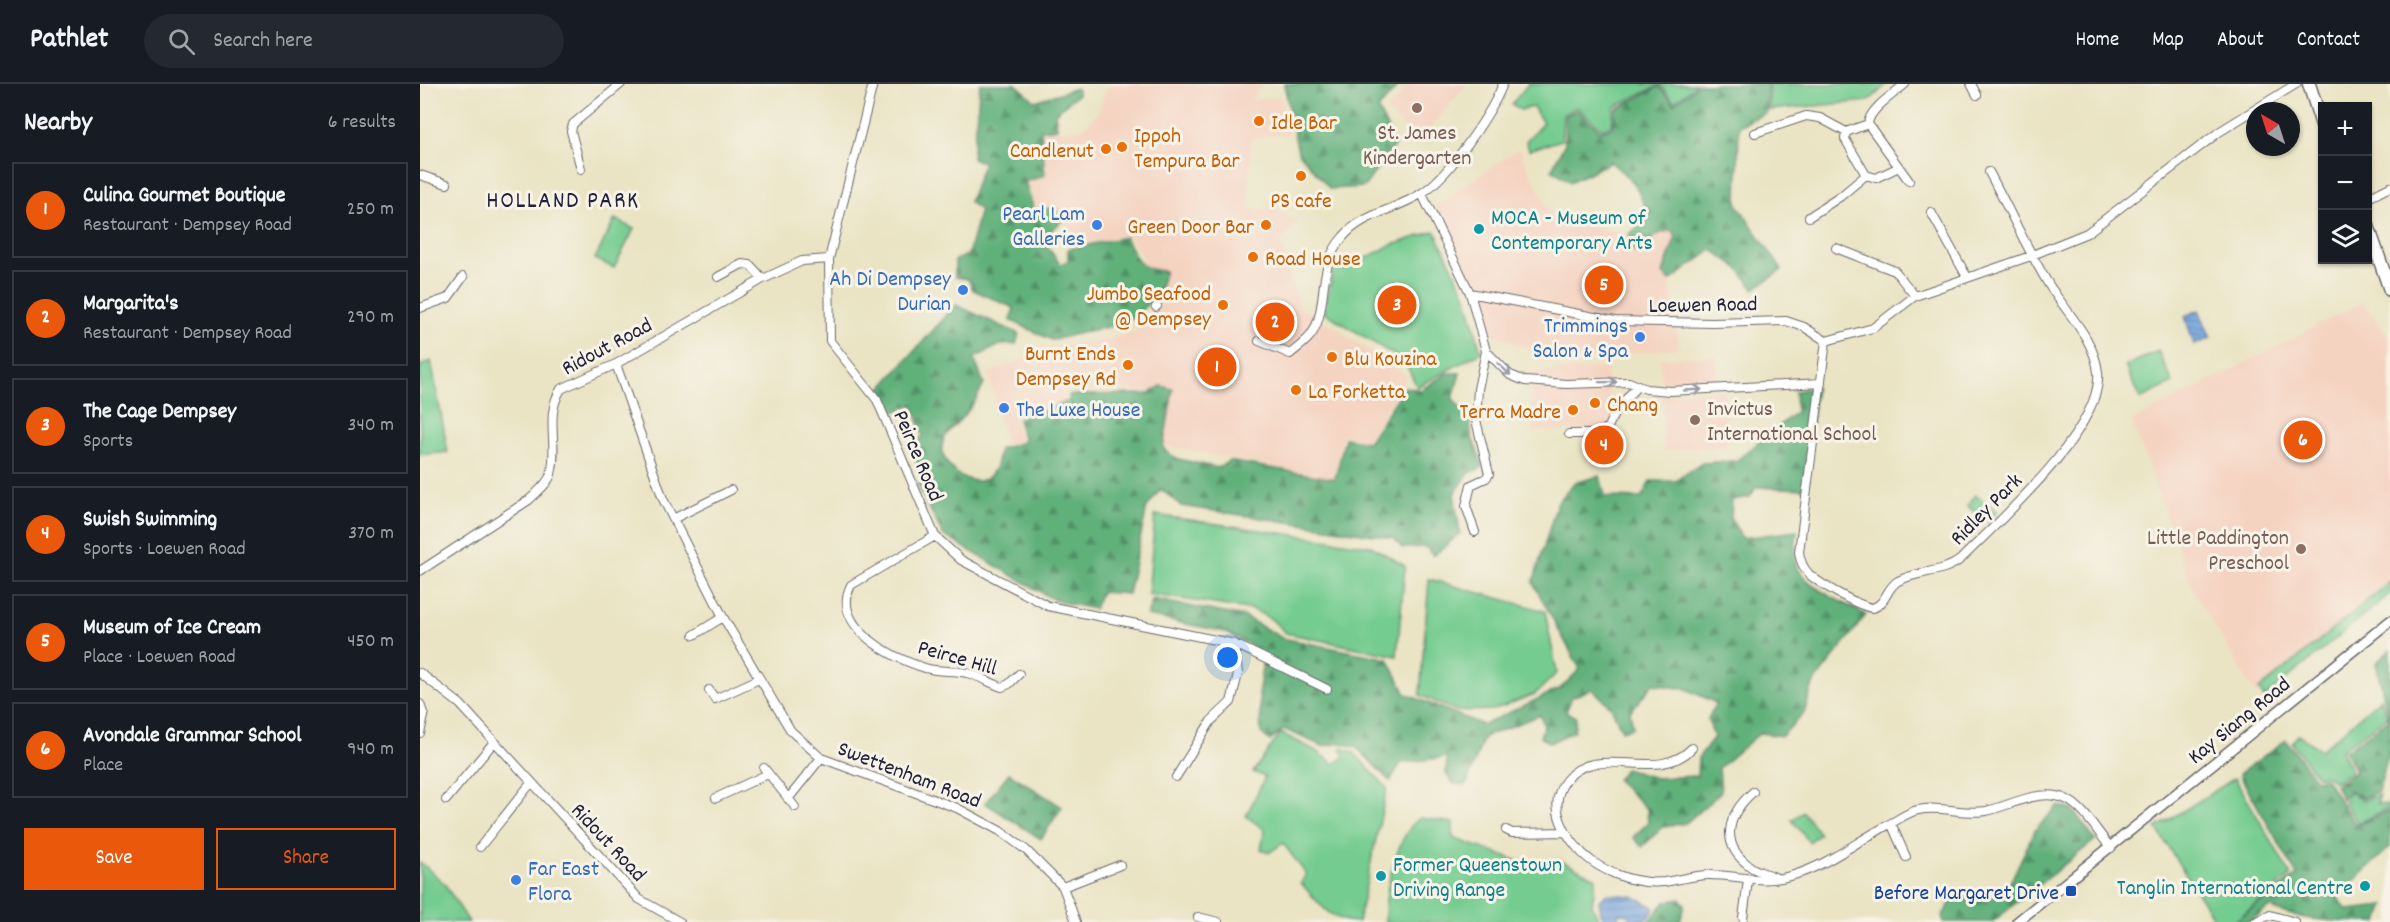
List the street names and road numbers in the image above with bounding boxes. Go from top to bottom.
street label: Loewen Road [1648,290,1758,323]
street label: Ridout Road [557,311,658,385]
street label: Peirce Road [884,406,950,507]
street label: Ridley Park [1944,467,2031,554]
street label: Peirce Hill [914,633,1000,685]
street label: Kay Siang Road [2182,671,2298,773]
street label: Swettenham Road [833,735,985,818]
street label: Ridout Road [562,797,652,890]

